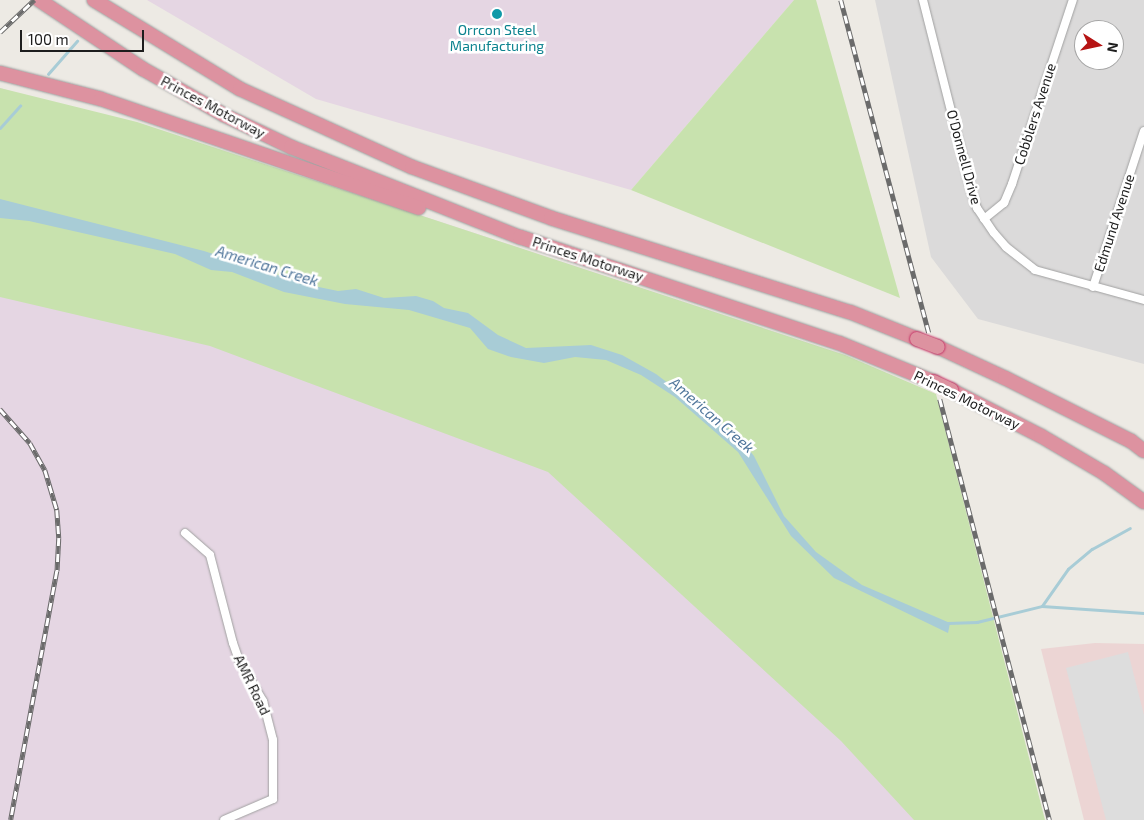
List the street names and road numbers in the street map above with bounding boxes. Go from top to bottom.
street label: Cobblers Avenue [1011,61,1059,167]
street label: Princes Motorway [158,72,268,142]
street label: O'Donnell Drive [943,108,985,206]
street label: Edmund Avenue [1090,172,1138,274]
street label: Princes Motorway [530,233,646,285]
street label: Princes Motorway [911,367,1023,433]
street label: AMR Road [230,652,274,718]

